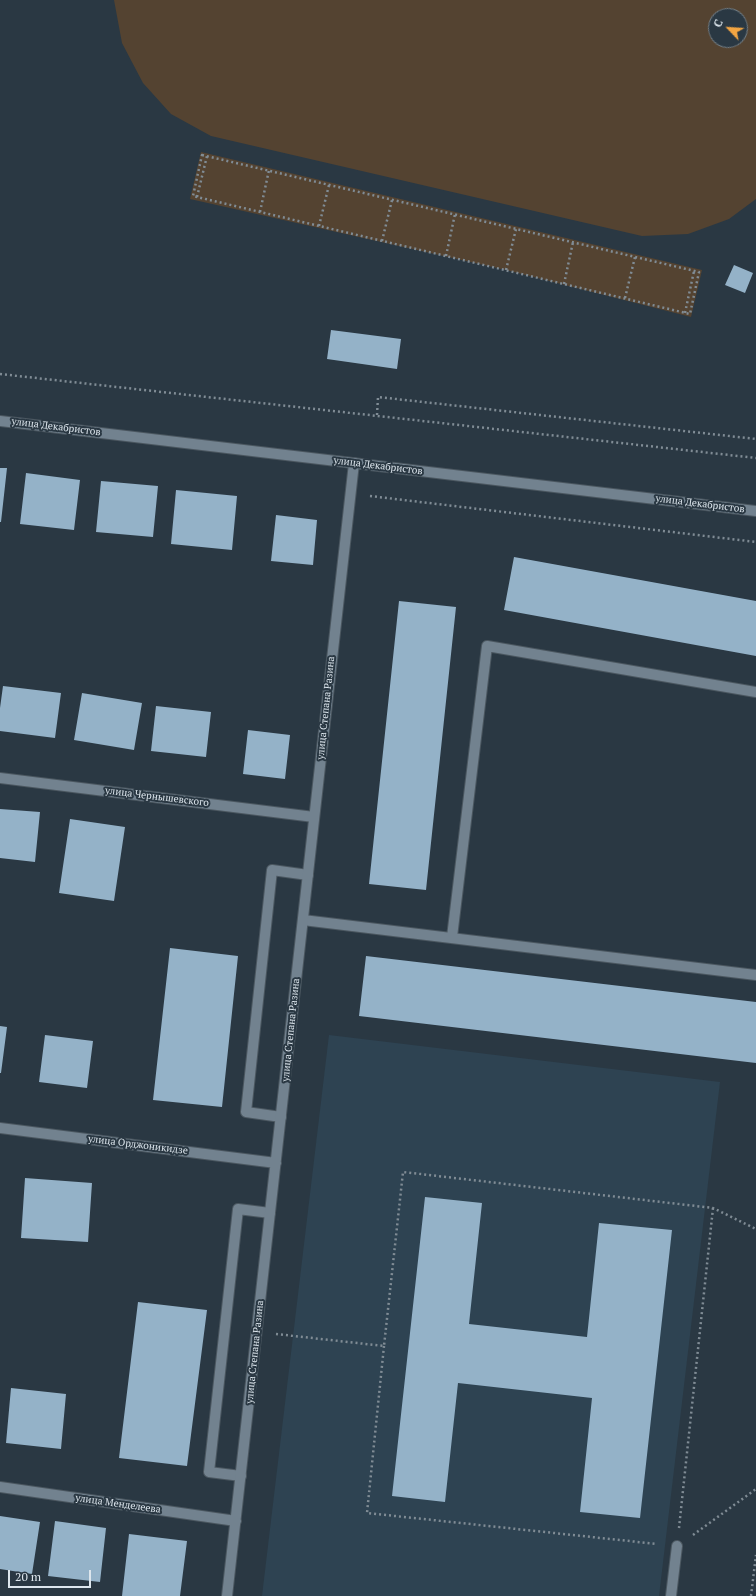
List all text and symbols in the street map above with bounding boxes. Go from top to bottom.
north arrow [708,8,748,48]
text: С [710,17,726,30]
street label: улица Декабристов [11,416,101,438]
street label: улица Декабристов [333,455,423,477]
street label: улица Декабристов [655,493,745,515]
street label: улица Степана Разина [315,656,337,760]
street label: улица Чернышевского [104,785,210,809]
street label: улица Степана Разина [280,978,302,1082]
street label: улица Орджоникидзе [87,1133,189,1157]
street label: улица Степана Разина [244,1300,266,1404]
street label: улица Менделеева [74,1492,162,1516]
scale bar [10,1562,93,1588]
text: 20 m [15,1569,41,1584]

